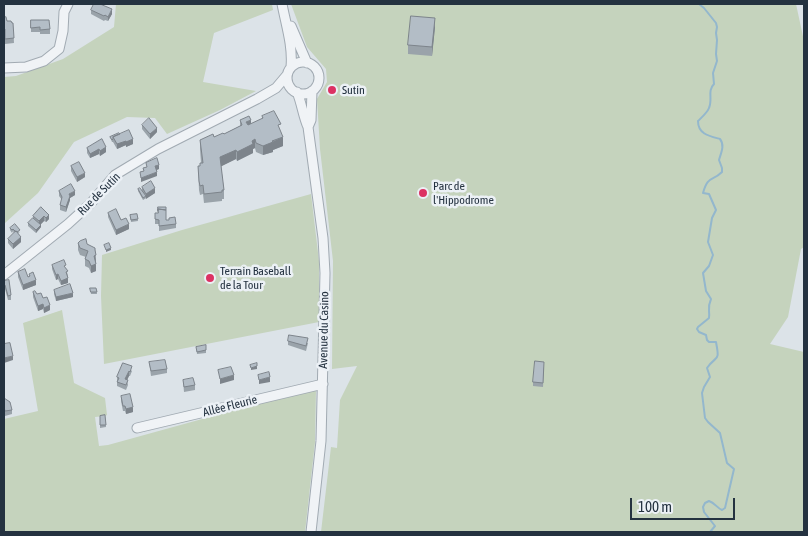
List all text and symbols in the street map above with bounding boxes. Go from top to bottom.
place label: Sutin [342,83,365,97]
marker: Sutin [326,84,338,96]
street label: Rue de Sutin [75,170,123,218]
place label: Parc de l'Hippodrome [433,179,494,207]
marker: Parc de l'Hippodrome [417,187,429,199]
place label: Terrain Baseball de la Tour [220,264,291,292]
marker: Terrain Baseball de la Tour [204,272,216,284]
street label: Avenue du Casino [316,291,332,369]
street label: Allée Fleurie [201,392,259,420]
scale bar [633,488,738,520]
text: 100 m [638,498,672,515]

